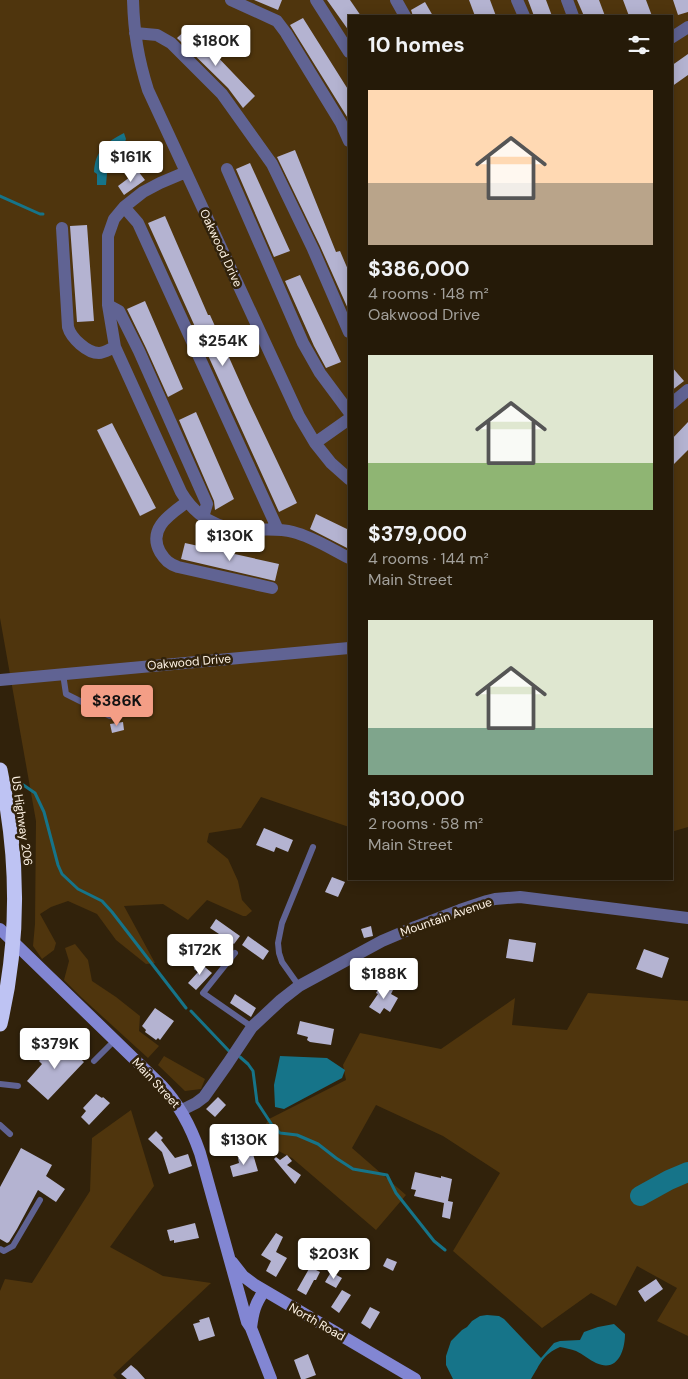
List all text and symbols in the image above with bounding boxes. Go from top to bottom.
pin: $180K [181,24,251,67]
text: $180K [192,30,240,51]
text: 10 homes [368,31,465,59]
icon: filters [625,31,653,59]
icon: home [466,123,556,213]
pin: $161K [96,140,166,183]
text: $161K [110,146,152,167]
street label: Oakwood Drive [196,206,246,290]
text: $386,000 [368,255,469,283]
text: 4 rooms · 148 m² [368,283,489,304]
text: Oakwood Drive [368,304,480,325]
pin: $254K [188,324,258,367]
text: $254K [198,330,248,351]
icon: home [466,388,556,478]
pin: $130K [195,520,265,562]
text: $379,000 [368,520,467,548]
text: $130K [207,525,253,546]
text: 4 rooms · 144 m² [368,548,489,569]
text: Main Street [368,569,453,590]
street label: Oakwood Drive [146,650,232,674]
icon: home [466,653,556,743]
pin: $386K [82,684,152,727]
text: $386K [92,690,142,711]
street label: US Highway 206 [8,775,36,867]
text: $130,000 [368,785,465,813]
text: 2 rooms · 58 m² [368,813,483,834]
text: Main Street [368,834,453,855]
street label: Mountain Avenue [398,894,494,940]
pin: $172K [165,934,235,976]
text: $172K [178,939,222,960]
pin: $188K [349,958,419,1000]
text: $188K [361,963,407,984]
pin: $379K [20,1028,90,1070]
text: $379K [31,1033,79,1054]
street label: Main Street [128,1054,184,1112]
pin: $130K [209,1124,279,1166]
text: $130K [221,1129,267,1150]
pin: $203K [299,1238,369,1280]
text: $203K [309,1243,359,1264]
street label: North Road [286,1299,348,1345]

